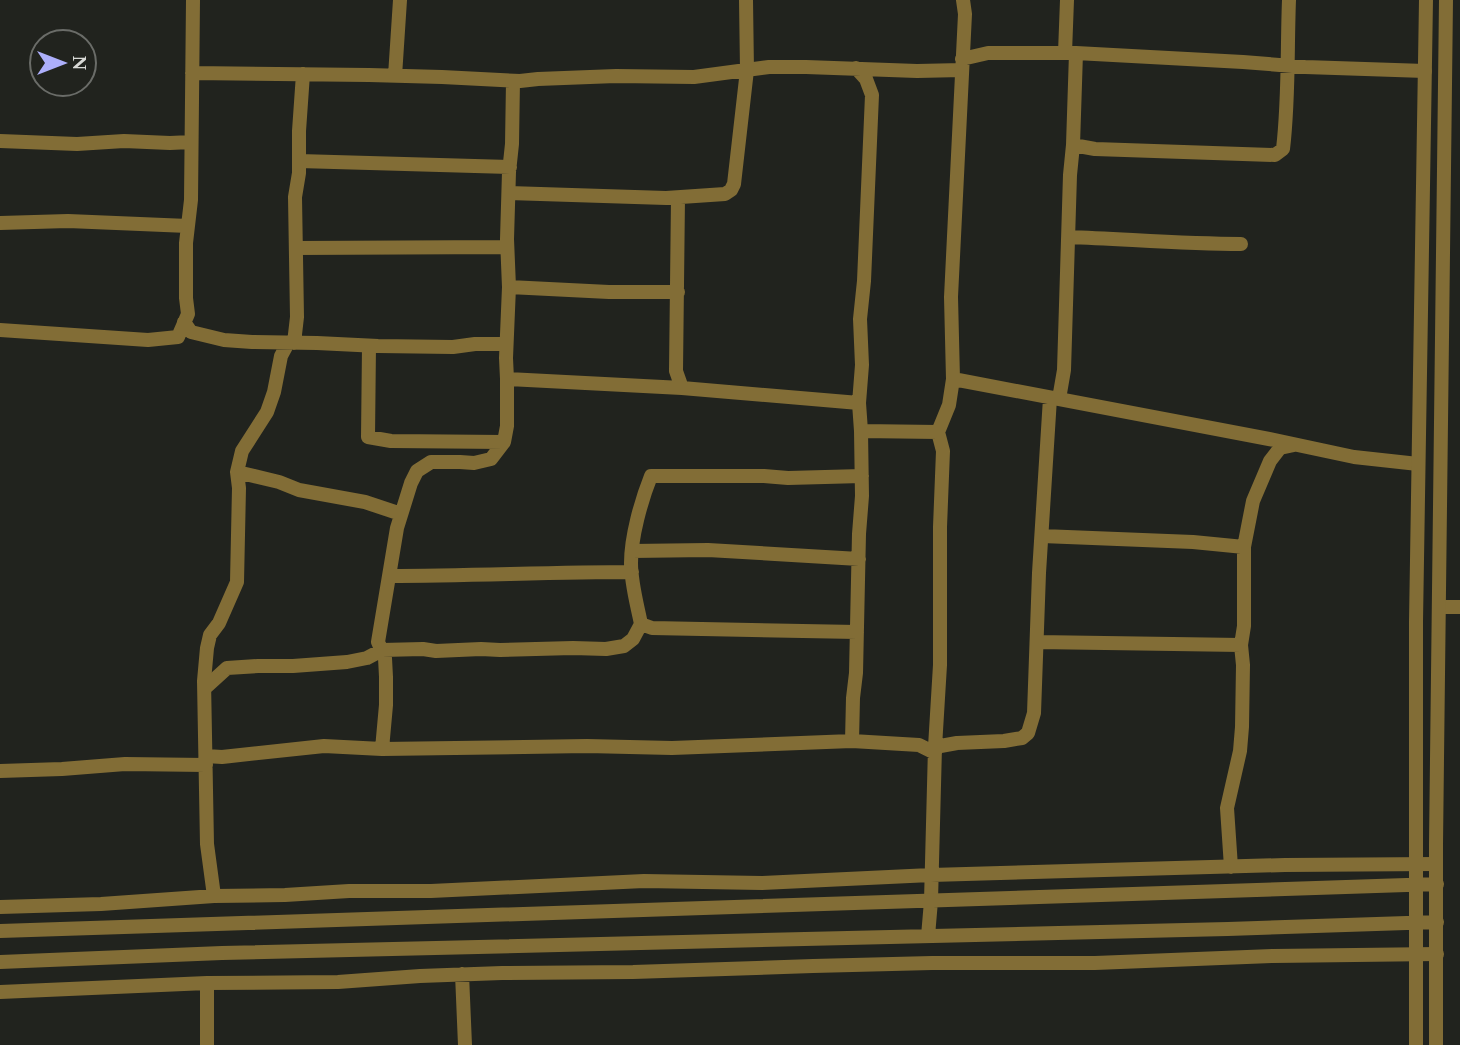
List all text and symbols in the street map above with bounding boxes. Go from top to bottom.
north arrow [28,28,98,98]
text: N [64,55,93,71]

